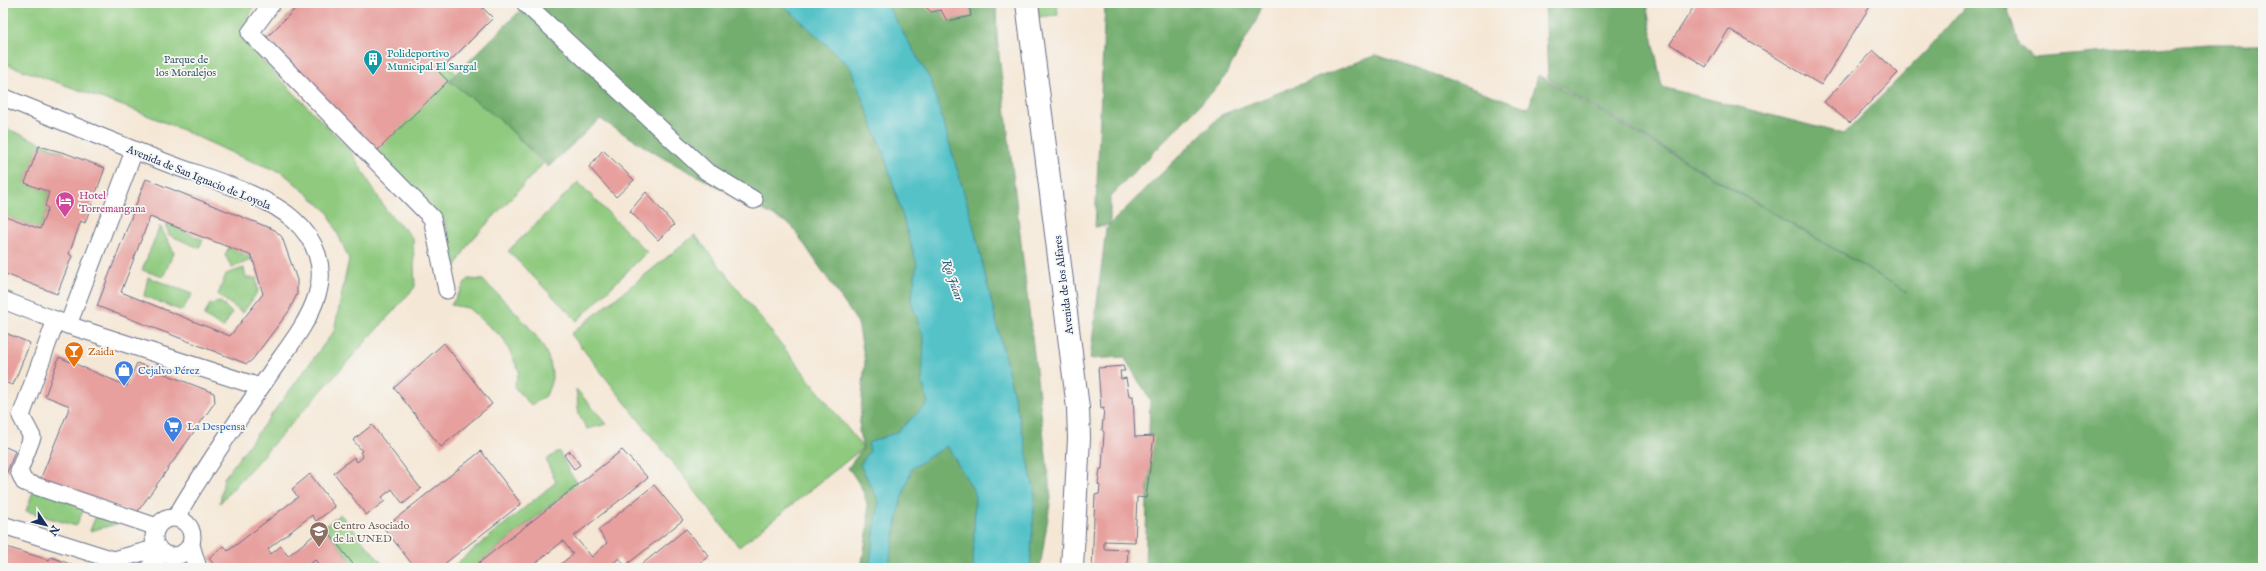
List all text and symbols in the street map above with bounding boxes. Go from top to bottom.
place label: Polideportivo Municipal El Sargal [387,47,477,74]
building icon: Polideportivo Municipal El Sargal [362,48,384,76]
park label: Parque de los Moralejos [156,53,216,80]
street label: Avenida de San Ignacio de Loyola [124,142,273,213]
place label: Hotel Torremangana [79,189,146,216]
hotel icon: Hotel Torremangana [54,190,76,218]
street label: Avenida de los Alfares [1051,235,1077,336]
water label: Río Júcar [938,257,967,304]
bar icon: Zaida [63,340,85,368]
place label: Zaida [88,345,114,359]
shop icon: Cejalvo Pérez [113,359,135,387]
place label: Cejalvo Pérez [138,364,200,378]
supermarket icon: La Despensa [162,415,184,443]
place label: La Despensa [187,420,245,434]
north arrow [26,505,66,545]
place label: Centro Asociado de la UNED [333,519,409,546]
school or university icon: Centro Asociado de la UNED [308,520,330,548]
text: N [45,521,62,538]

